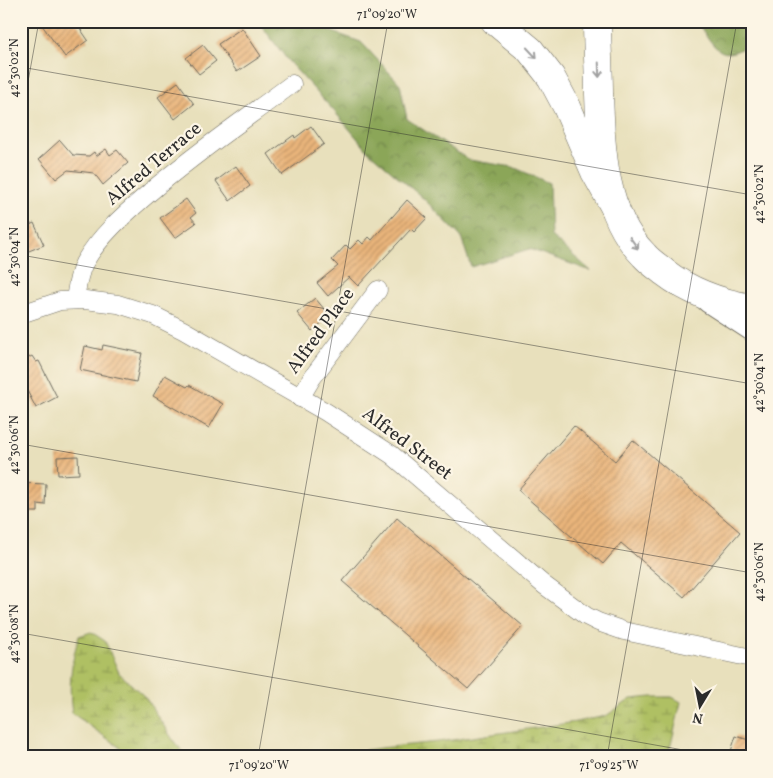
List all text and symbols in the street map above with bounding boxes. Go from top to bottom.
text: 71°09'20"W [357,7,417,23]
text: 42°30'02"N [7,38,23,98]
one-way arrow [526,47,538,59]
one-way arrow [594,62,603,78]
street label: Alfred Terrace [100,116,208,212]
text: 42°30'02"N [752,164,768,224]
text: 42°30'04"N [7,227,23,287]
one-way arrow [629,236,639,250]
street label: Alfred Place [281,283,361,379]
text: 42°30'04"N [752,353,768,413]
street label: Alfred Street [357,401,458,487]
text: 42°30'06"N [7,415,23,475]
text: 42°30'06"N [752,542,768,602]
text: 42°30'08"N [7,604,23,664]
north arrow [676,680,726,730]
text: N [691,707,705,728]
text: 71°09'20"W [229,758,289,774]
text: 71°09'25"W [579,758,639,774]

